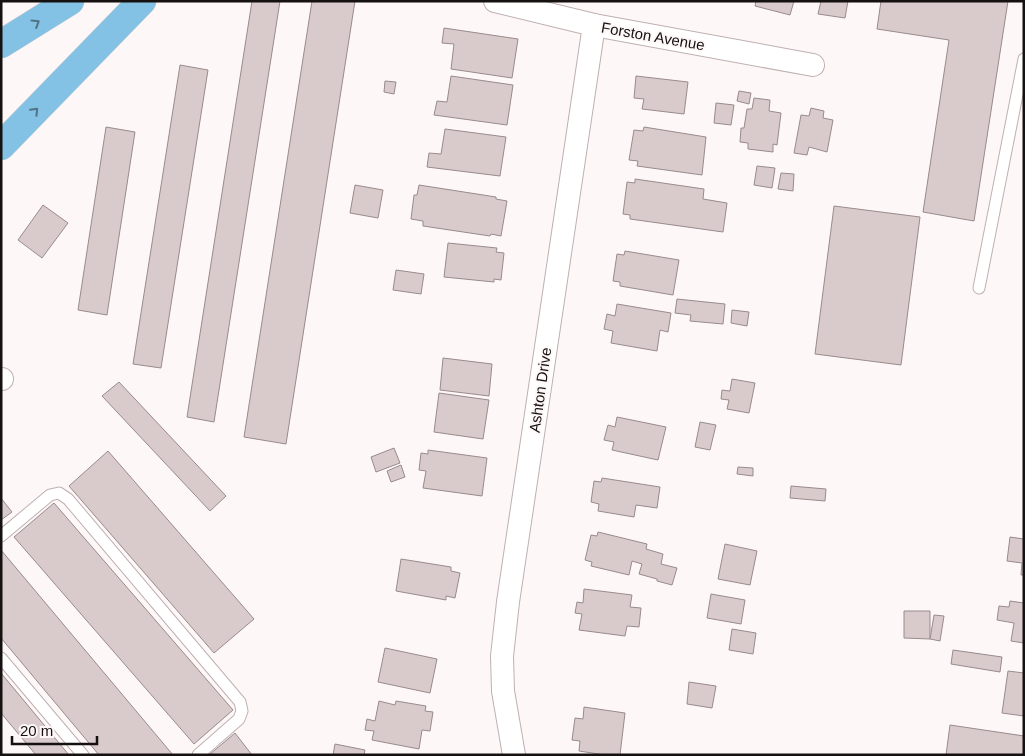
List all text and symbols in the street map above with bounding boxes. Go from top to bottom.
one-way arrow [30,19,39,29]
street label: Forston Avenue [600,19,706,53]
one-way arrow [29,108,38,117]
street label: Ashton Drive [526,346,554,434]
scale bar [12,714,98,746]
text: 20 m [20,722,53,739]

